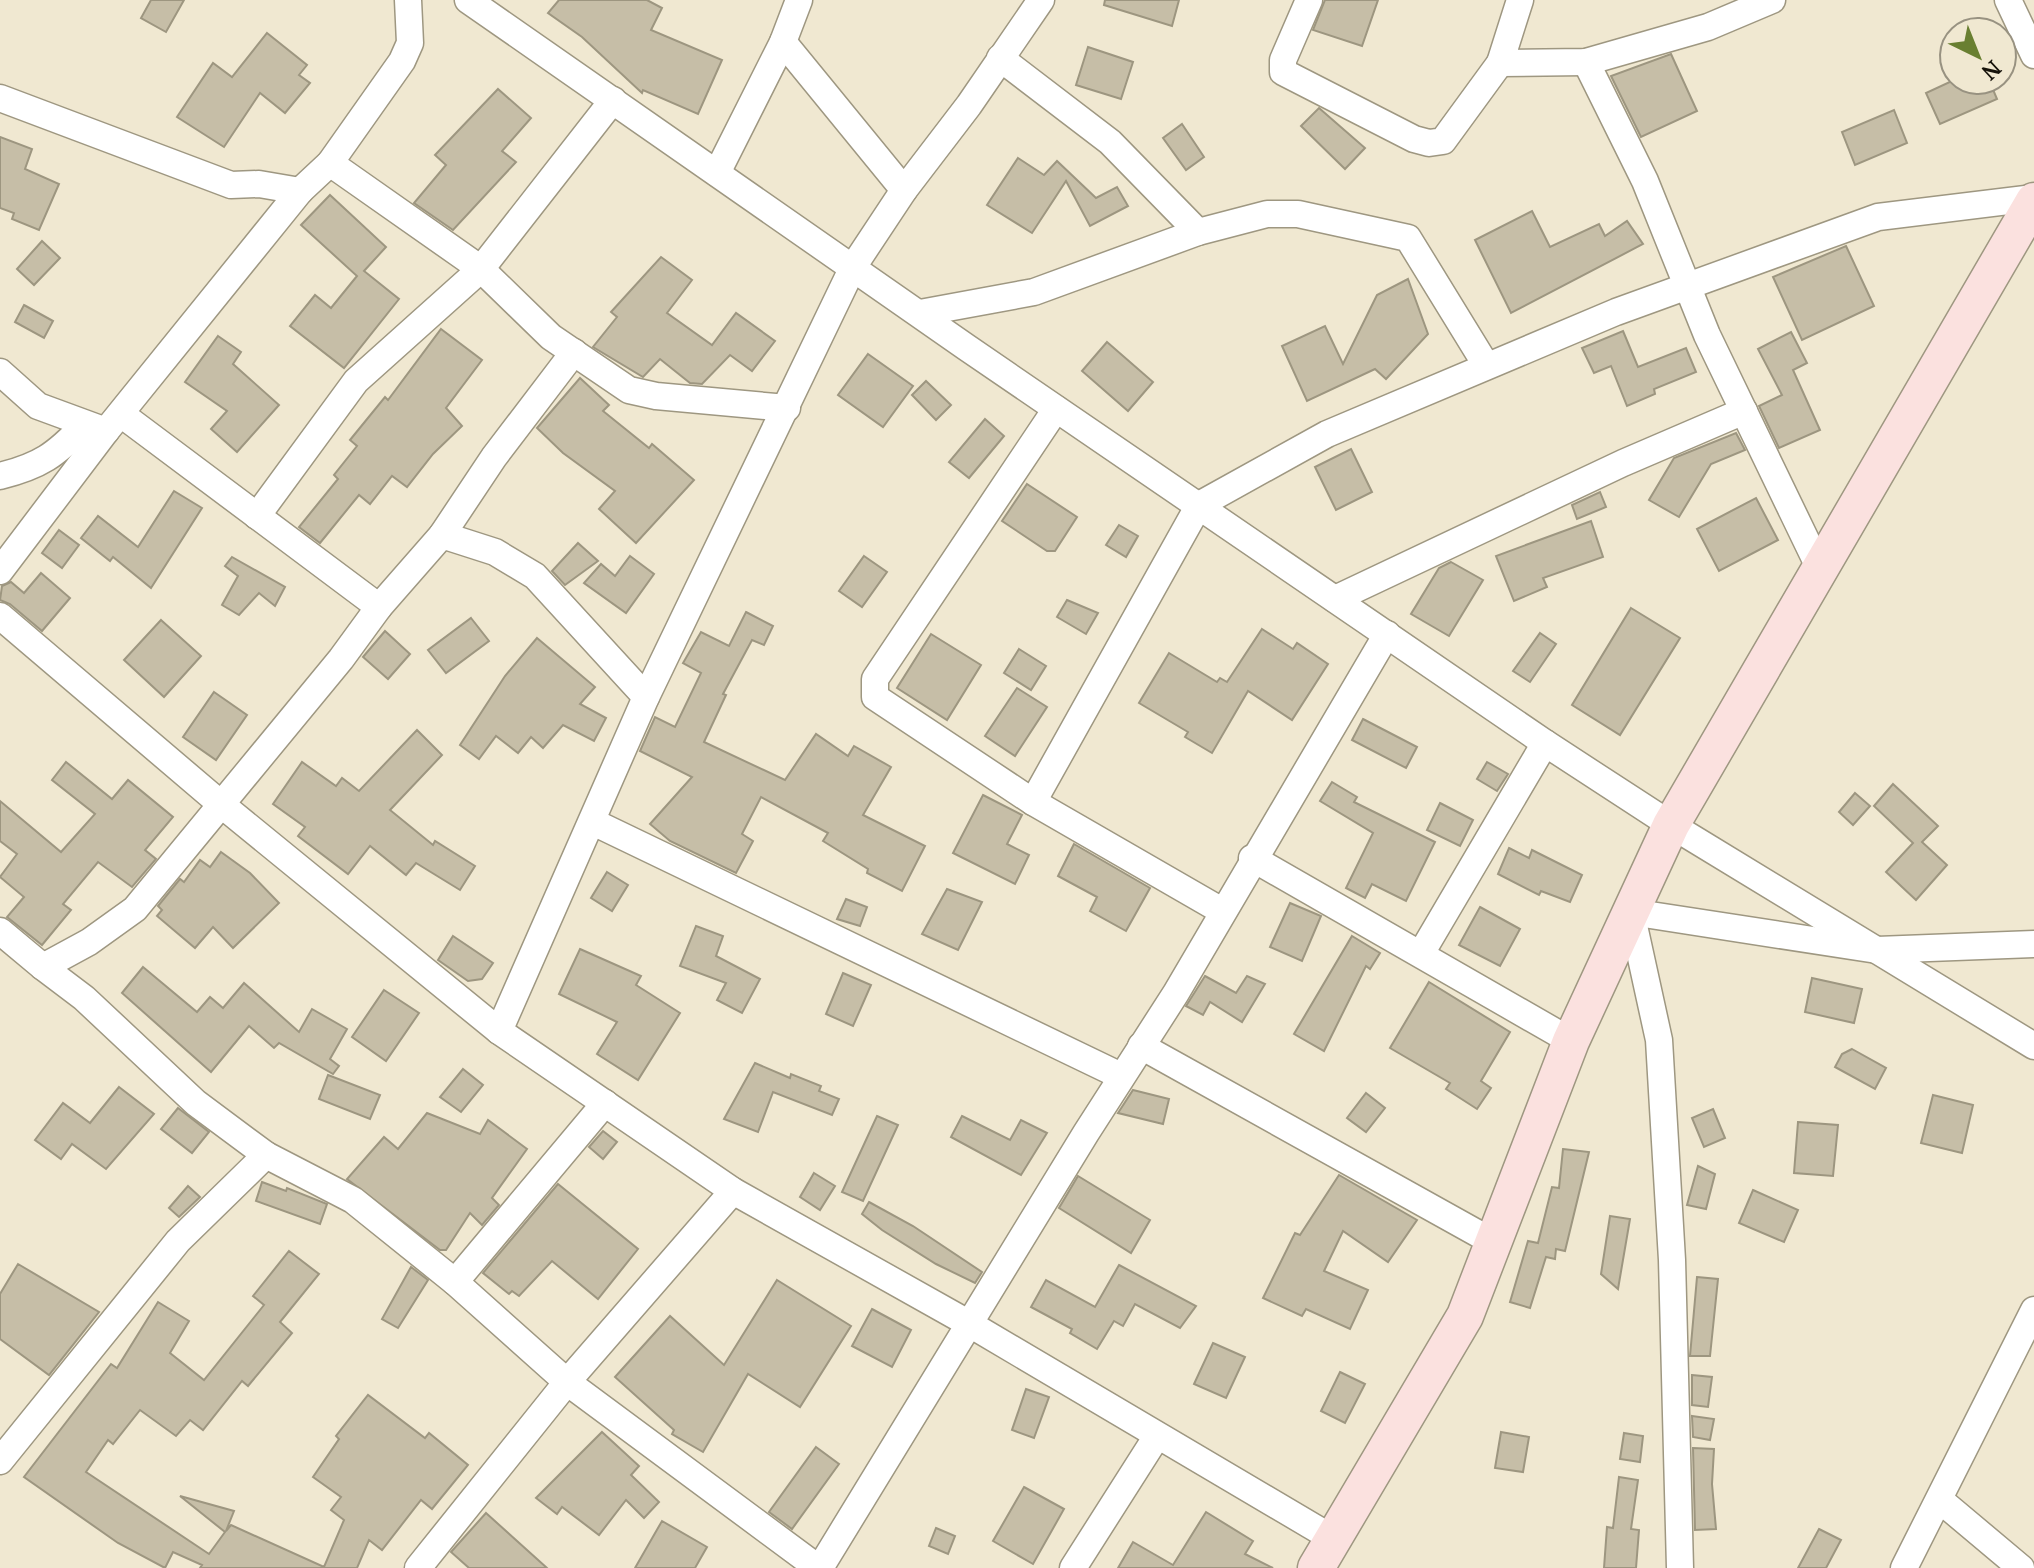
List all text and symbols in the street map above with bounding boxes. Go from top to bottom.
north arrow [1938,16,2018,96]
text: N [1976,55,2008,88]

